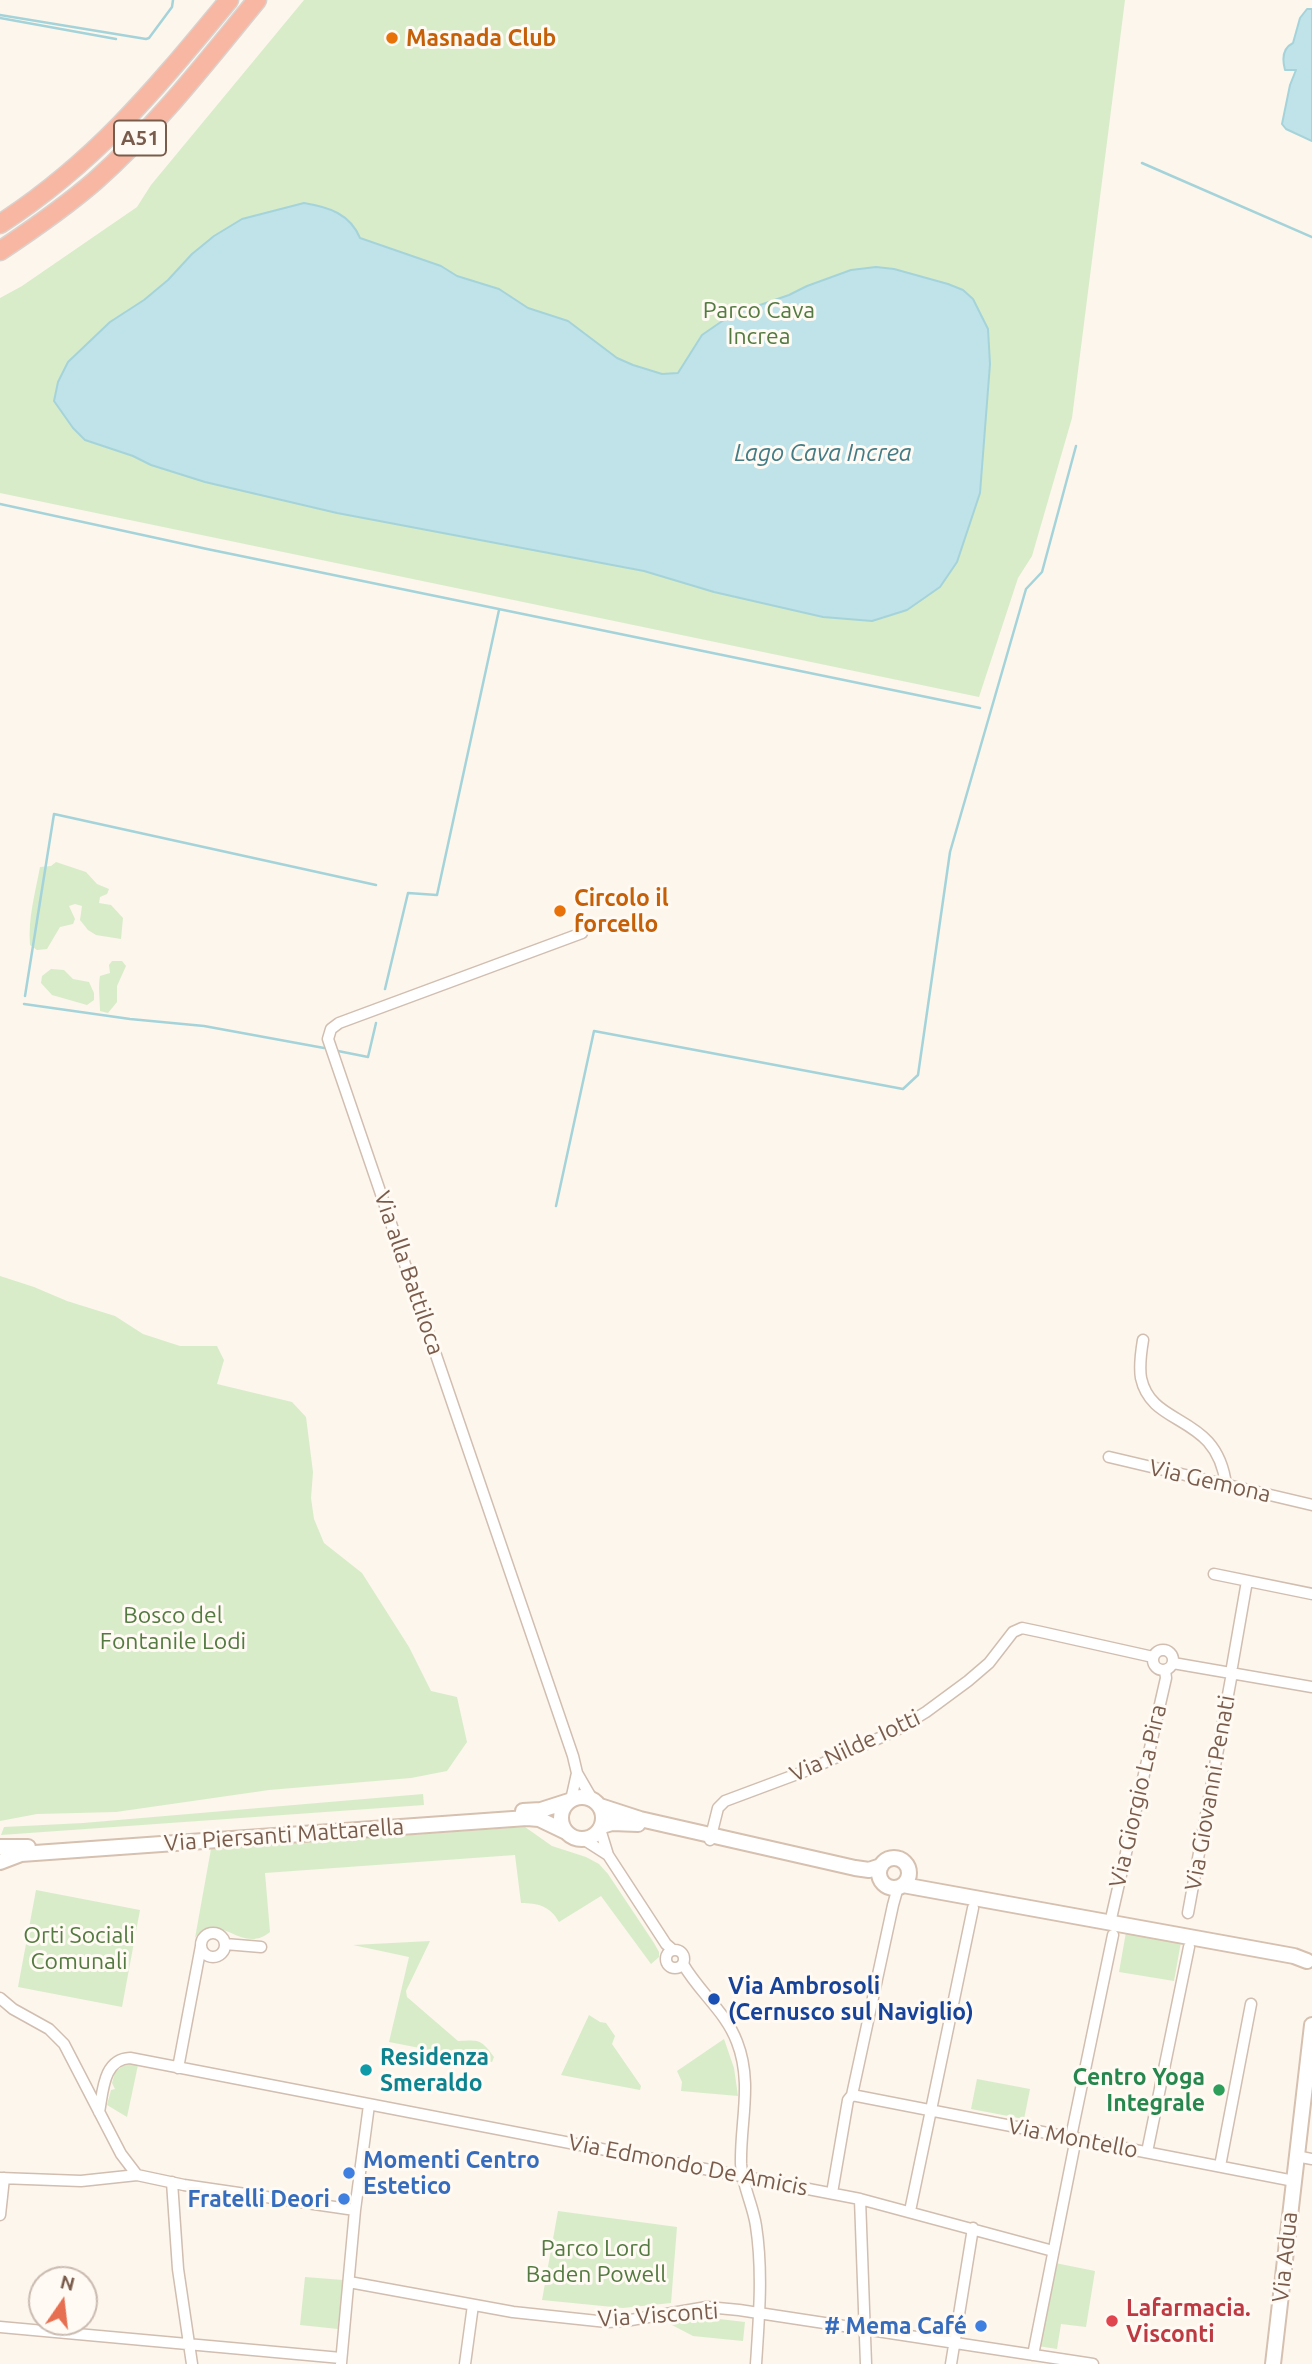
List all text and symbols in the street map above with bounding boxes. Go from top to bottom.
place label: Masnada Club [406,24,556,52]
marker: Masnada Club [384,30,400,46]
road number: A51 [114,120,166,156]
park label: Parco Cava Increa [703,296,815,350]
water label: Lago Cava Increa [734,439,912,467]
place label: Circolo il forcello [574,884,669,938]
marker: Circolo il forcello [552,903,568,919]
street label: Via alla Battiloca [368,1188,450,1358]
street label: Via Gemona [1146,1454,1274,1508]
park label: Bosco del Fontanile Lodi [100,1601,246,1655]
street label: Via Giovanni Penati [1179,1693,1241,1893]
street label: Via Giorgio La Pira [1103,1702,1173,1890]
street label: Via Nilde Iotti [786,1704,924,1788]
street label: Via Piersanti Mattarella [163,1813,405,1857]
park label: Orti Sociali Comunali [23,1921,135,1975]
place label: Via Ambrosoli (Cernusco sul Naviglio) [728,1972,974,2026]
marker: Via Ambrosoli (Cernusco sul Naviglio) [706,1991,722,2007]
place label: Residenza Smeraldo [380,2043,489,2097]
marker: Residenza Smeraldo [358,2062,374,2078]
place label: Centro Yoga Integrale [1072,2063,1205,2117]
marker: Centro Yoga Integrale [1211,2082,1227,2098]
street label: Via Montello [1006,2112,1140,2164]
street label: Via Edmondo De Amicis [566,2128,810,2202]
place label: Momenti Centro Estetico [363,2146,540,2200]
marker: Momenti Centro Estetico [341,2165,357,2181]
place label: Fratelli Deori [187,2185,330,2213]
marker: Fratelli Deori [336,2191,352,2207]
street label: Via Adua [1267,2210,1303,2304]
park label: Parco Lord Baden Powell [526,2234,666,2288]
north arrow [28,2266,98,2336]
text: N [58,2270,77,2295]
place label: Lafarmacia. Visconti [1126,2294,1251,2348]
street label: Via Visconti [597,2297,719,2333]
place label: # Mema Café [824,2312,967,2340]
marker: Lafarmacia. Visconti [1104,2313,1120,2329]
marker: # Mema Café [973,2318,989,2334]

